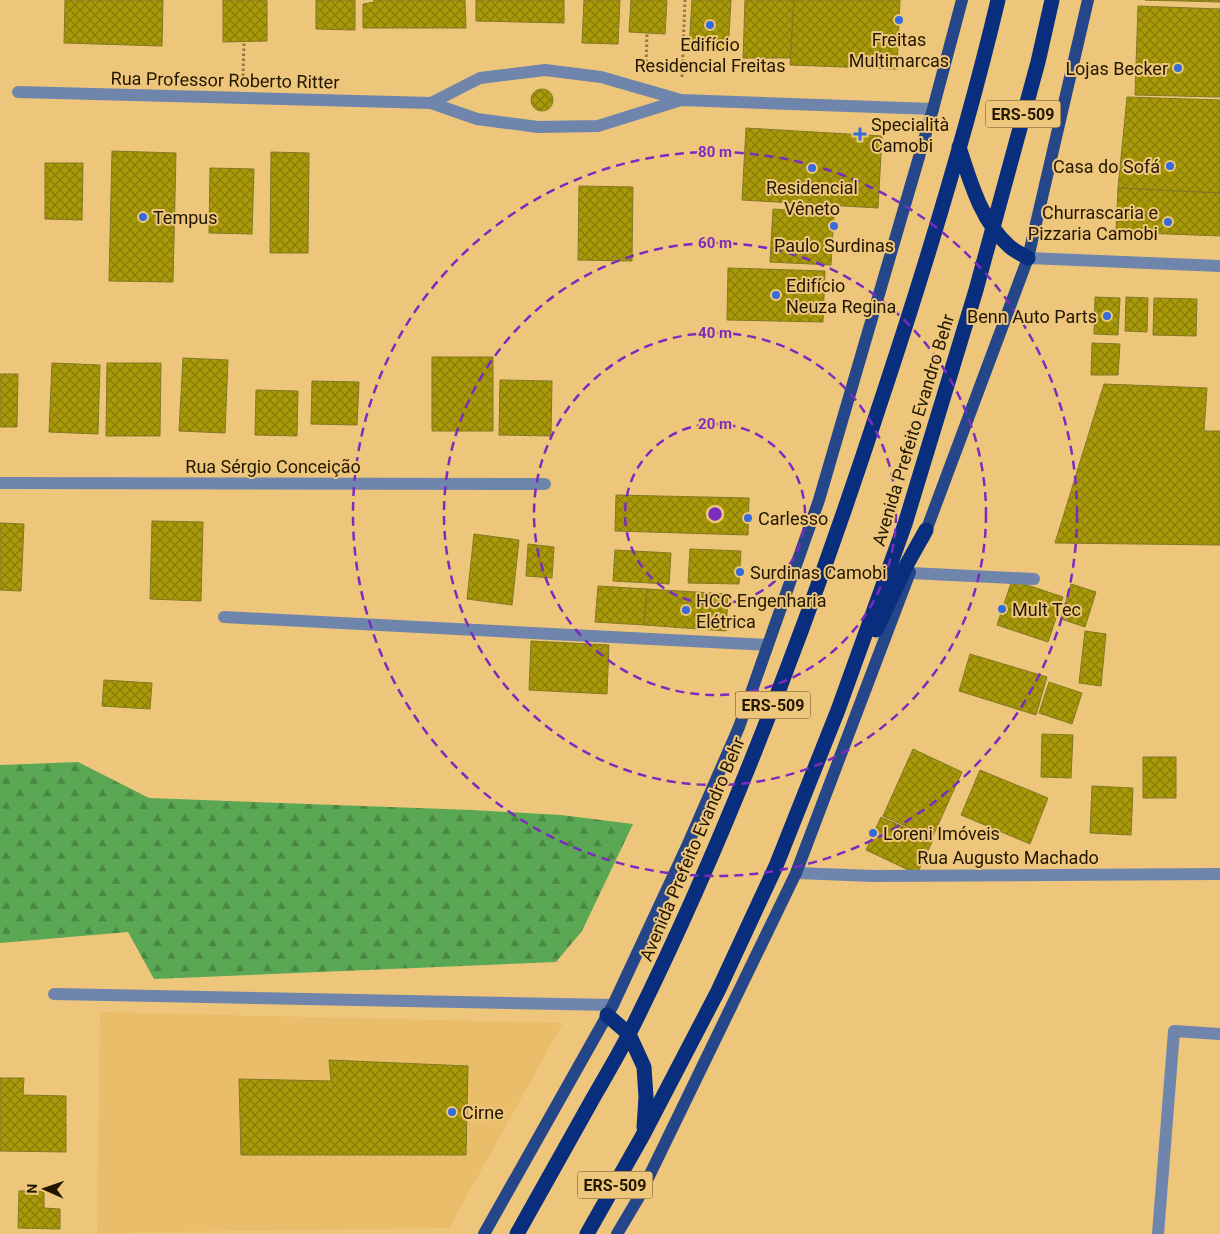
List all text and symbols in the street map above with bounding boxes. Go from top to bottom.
marker: Freitas Multimarcas [893,14,905,26]
marker: Edifício Residencial Freitas [704,19,716,31]
place label: Freitas Multimarcas [849,29,949,71]
place label: Edifício Residencial Freitas [635,34,785,76]
place label: Lojas Becker [1065,58,1168,79]
marker: Lojas Becker [1172,62,1184,74]
street label: Rua Professor Roberto Ritter [110,68,340,92]
road number: ERS-509 [986,100,1060,128]
place label: Specialità Camobi [871,114,949,156]
marker: Specialità Camobi [853,127,867,141]
text: 80 m [698,143,732,161]
place label: Casa do Sofá [1053,156,1160,177]
marker: Casa do Sofá [1164,160,1176,172]
marker: Residencial Vêneto [806,162,818,174]
place label: Residencial Vêneto [766,177,858,219]
place label: Churrascaria e Pizzaria Camobi [1028,202,1158,244]
place label: Tempus [153,207,218,228]
marker: Tempus [137,211,149,223]
marker: Churrascaria e Pizzaria Camobi [1162,216,1174,228]
marker: Paulo Surdinas [828,220,840,232]
text: 60 m [698,234,732,252]
place label: Paulo Surdinas [774,235,894,256]
place label: Edifício Neuza Regina [786,275,896,317]
marker: Edifício Neuza Regina [770,289,782,301]
place label: Benn Auto Parts [967,306,1097,327]
marker: Benn Auto Parts [1101,310,1113,322]
street label: Avenida Prefeito Evandro Behr [868,312,958,548]
text: 40 m [698,324,732,342]
text: 20 m [698,415,732,433]
street label: Rua Sérgio Conceição [185,456,361,477]
centre of rings [706,505,724,523]
place label: Carlesso [758,508,828,529]
marker: Carlesso [742,512,754,524]
place label: Surdinas Camobi [750,562,887,583]
marker: Surdinas Camobi [734,566,746,578]
place label: HCC Engenharia Elétrica [696,590,826,632]
place label: Mult Tec [1012,599,1081,620]
marker: Mult Tec [996,603,1008,615]
marker: HCC Engenharia Elétrica [680,604,692,616]
road number: ERS-509 [736,692,810,718]
street label: Avenida Prefeito Evandro Behr [635,734,749,964]
place label: Loreni Imóveis [883,823,1000,844]
marker: Loreni Imóveis [867,827,879,839]
street label: Rua Augusto Machado [917,847,1099,868]
place label: Cirne [462,1102,504,1123]
marker: Cirne [446,1106,458,1118]
north arrow [20,1164,70,1214]
road number: ERS-509 [578,1172,652,1198]
text: N [24,1183,40,1194]

